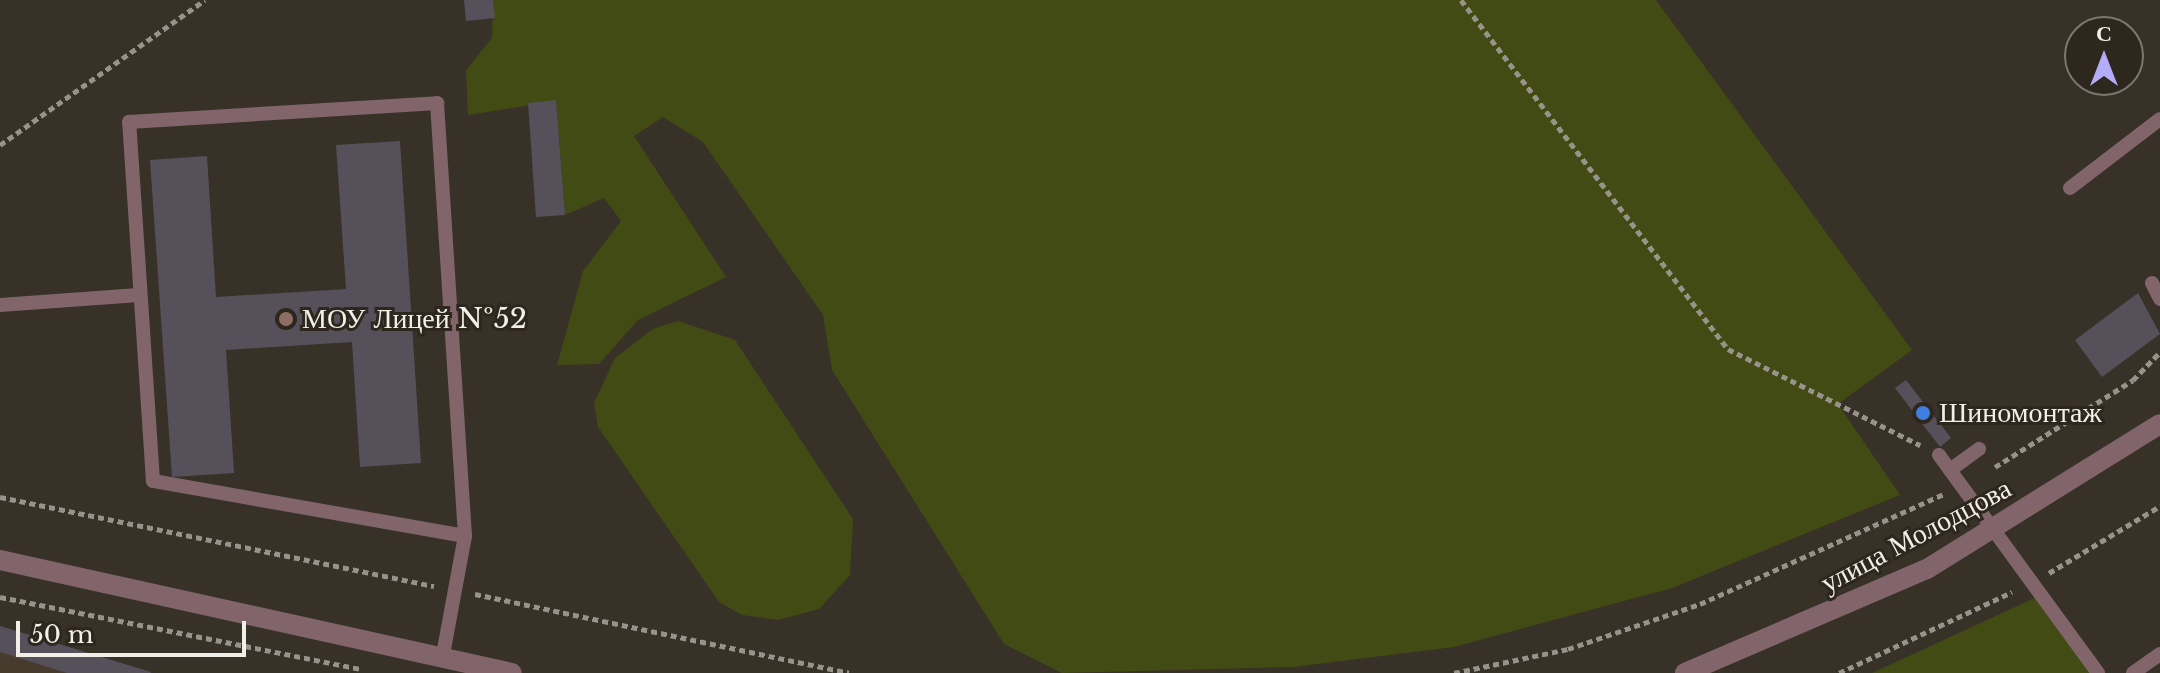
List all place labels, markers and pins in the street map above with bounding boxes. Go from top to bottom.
place label: МОУ Лицей №52 [302,302,527,336]
marker: МОУ Лицей №52 [277,310,295,328]
place label: Шиномонтаж [1939,396,2102,430]
marker: Шиномонтаж [1914,404,1932,422]

